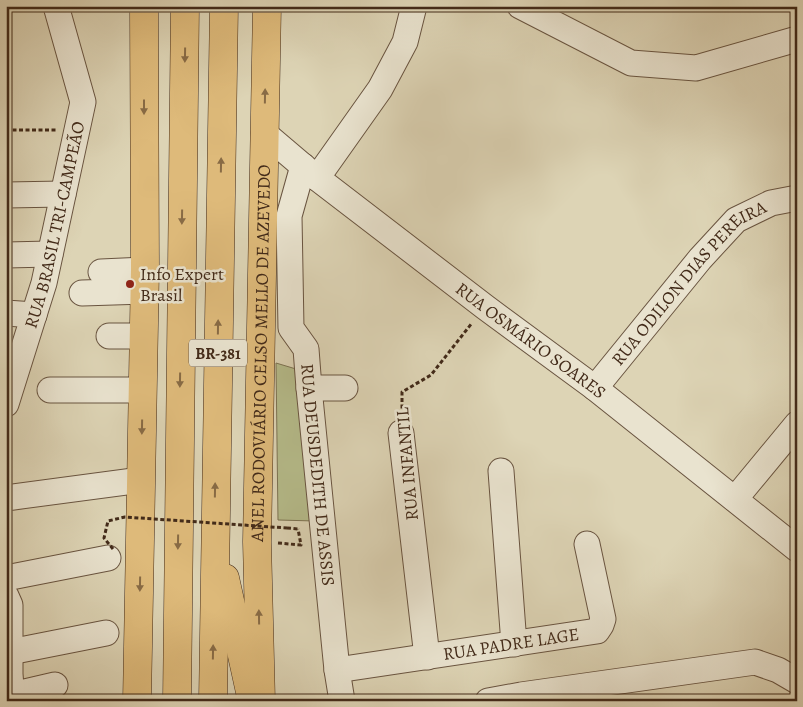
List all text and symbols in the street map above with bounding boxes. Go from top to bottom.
one-way arrow [180,47,188,63]
one-way arrow [261,88,269,104]
one-way arrow [140,100,148,116]
street label: RUA BRASIL TRI-CAMPEÃO [19,119,91,331]
one-way arrow [217,156,225,172]
street label: ANEL RODOVIÁRIO CELSO MELLO DE AZEVEDO [245,164,276,543]
street label: RUA ODILON DIAS PEREIRA [606,195,771,371]
one-way arrow [178,210,186,226]
place label: Info Expert Brasil [140,262,224,307]
street label: RUA OSMÁRIO SOARES [451,277,611,404]
marker: Info Expert Brasil [124,278,136,290]
one-way arrow [214,319,222,335]
road number: BR-381 [189,339,247,366]
street label: RUA DEUSDEDITH DE ASSIS [295,363,341,587]
one-way arrow [176,372,184,388]
street label: RUA INFANTIL [390,405,424,522]
one-way arrow [138,420,146,436]
one-way arrow [212,481,220,497]
one-way arrow [174,535,182,551]
one-way arrow [135,576,143,592]
one-way arrow [255,609,263,625]
street label: RUA PADRE LAGE [441,622,581,666]
one-way arrow [210,644,218,660]

